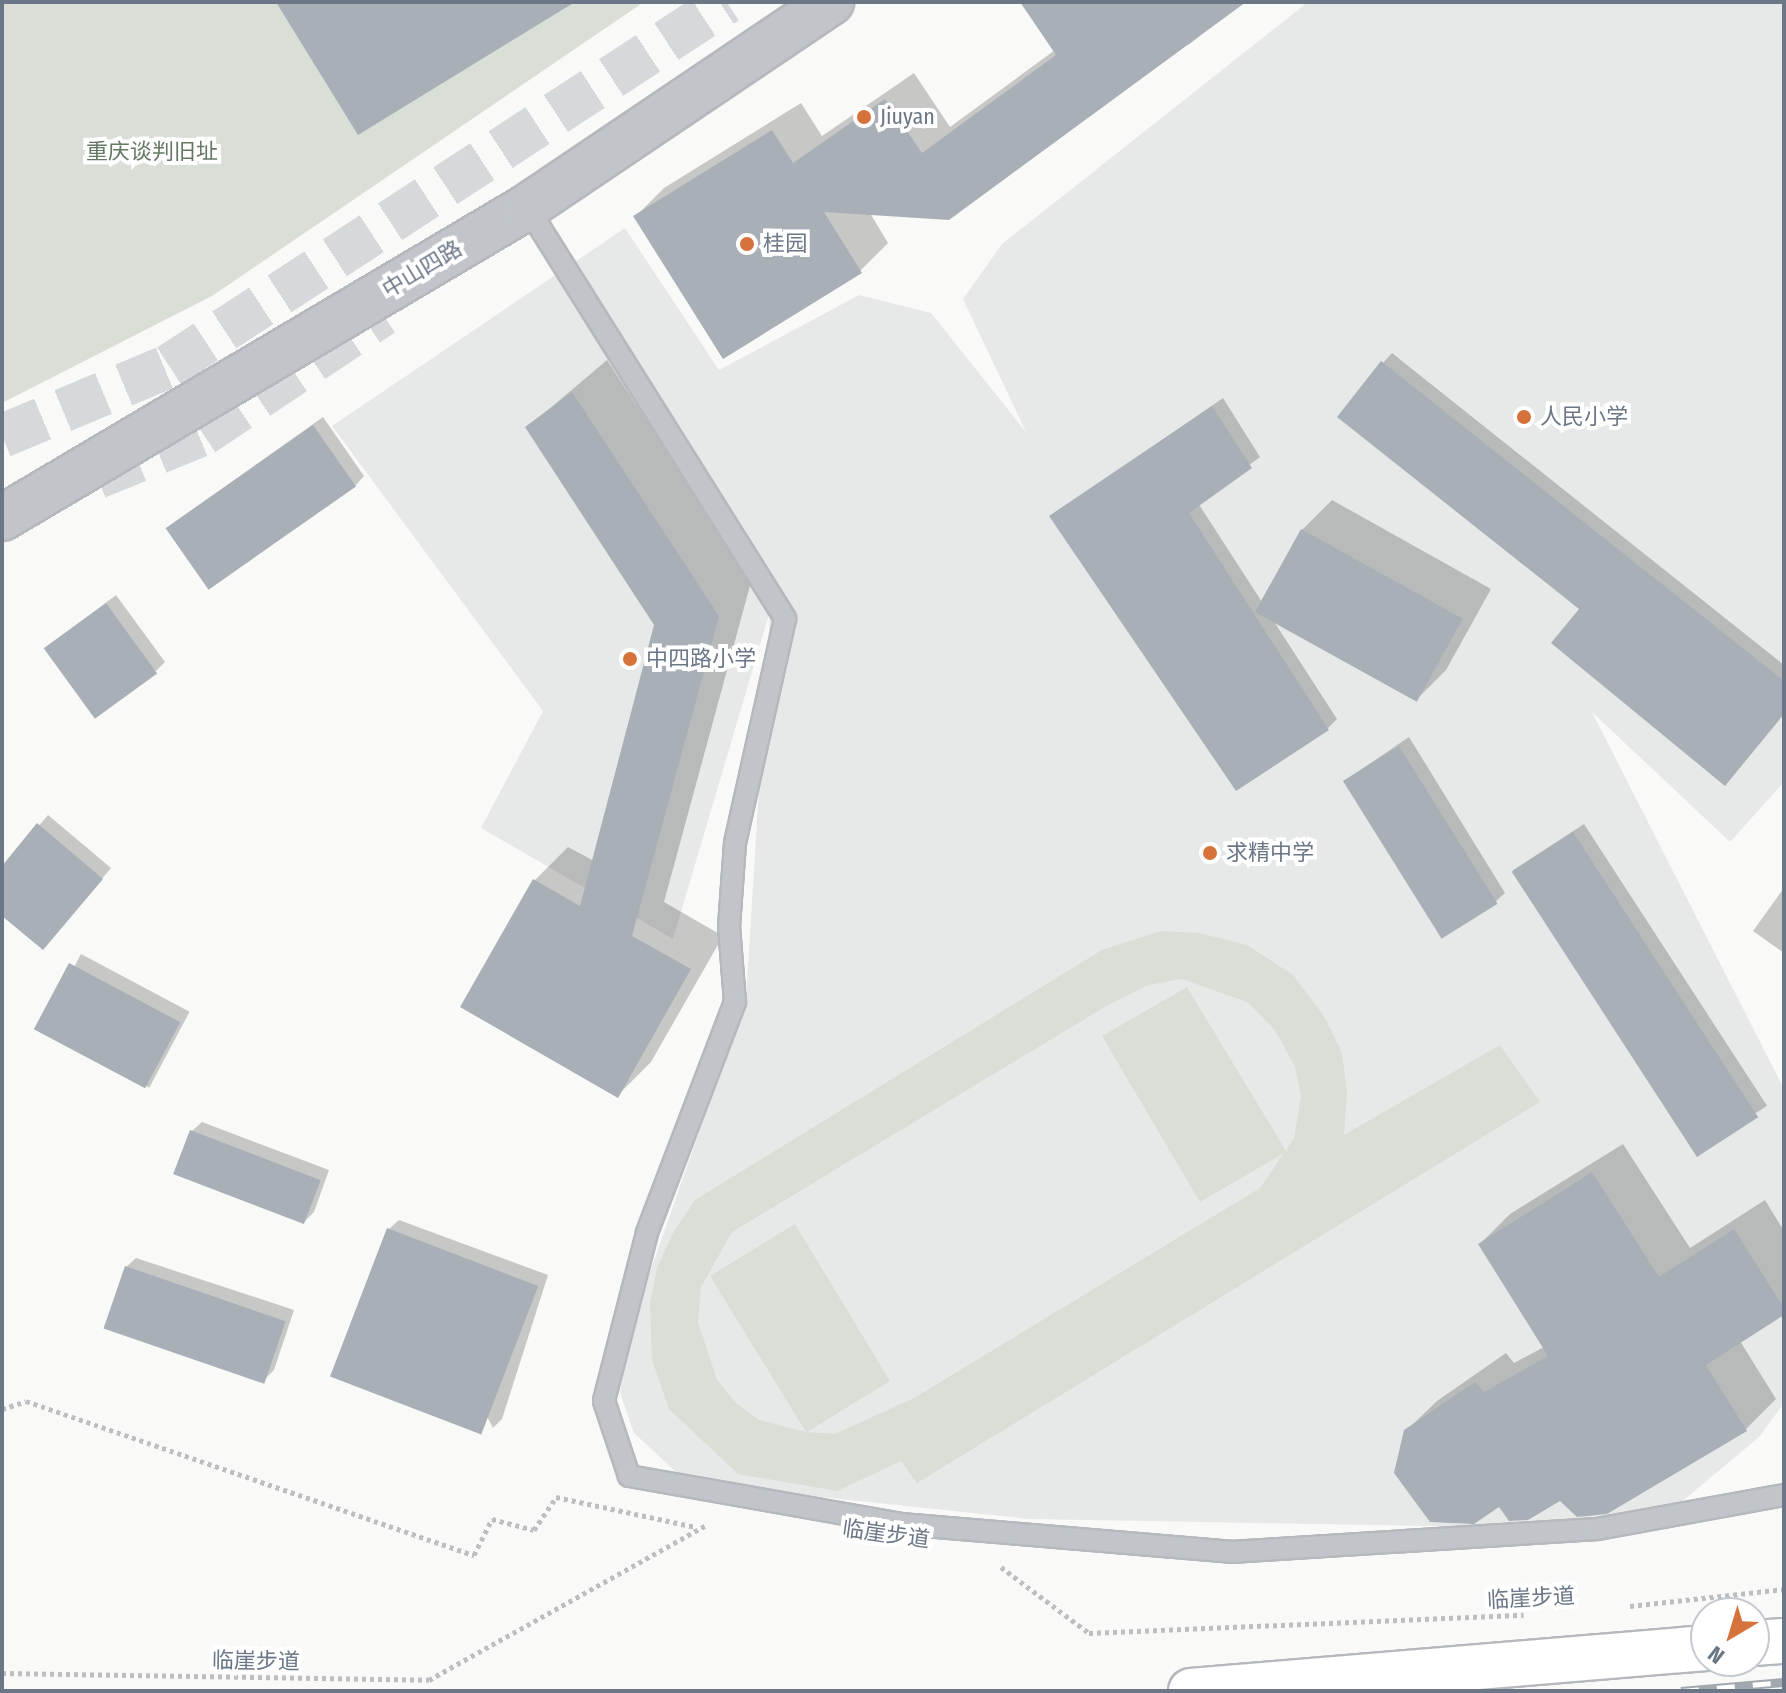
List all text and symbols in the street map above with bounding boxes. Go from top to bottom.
place label: Jiuyan [880,104,935,130]
marker: Jiuyan [855,108,873,126]
park label: 重庆谈判旧址 [86,139,218,165]
place label: 桂园 [763,231,807,257]
street label: 中山四路 [377,235,467,303]
marker: 桂园 [738,235,756,253]
place label: 人民小学 [1540,404,1628,430]
marker: 人民小学 [1515,408,1533,426]
place label: 中四路小学 [646,646,756,672]
marker: 中四路小学 [621,650,639,668]
place label: 求精中学 [1226,840,1314,866]
marker: 求精中学 [1201,844,1219,862]
street label: 临崖步道 [841,1515,931,1553]
street label: 临崖步道 [1486,1583,1576,1613]
north arrow [1690,1597,1770,1677]
text: N [1703,1640,1730,1669]
street label: 临崖步道 [212,1647,300,1675]

